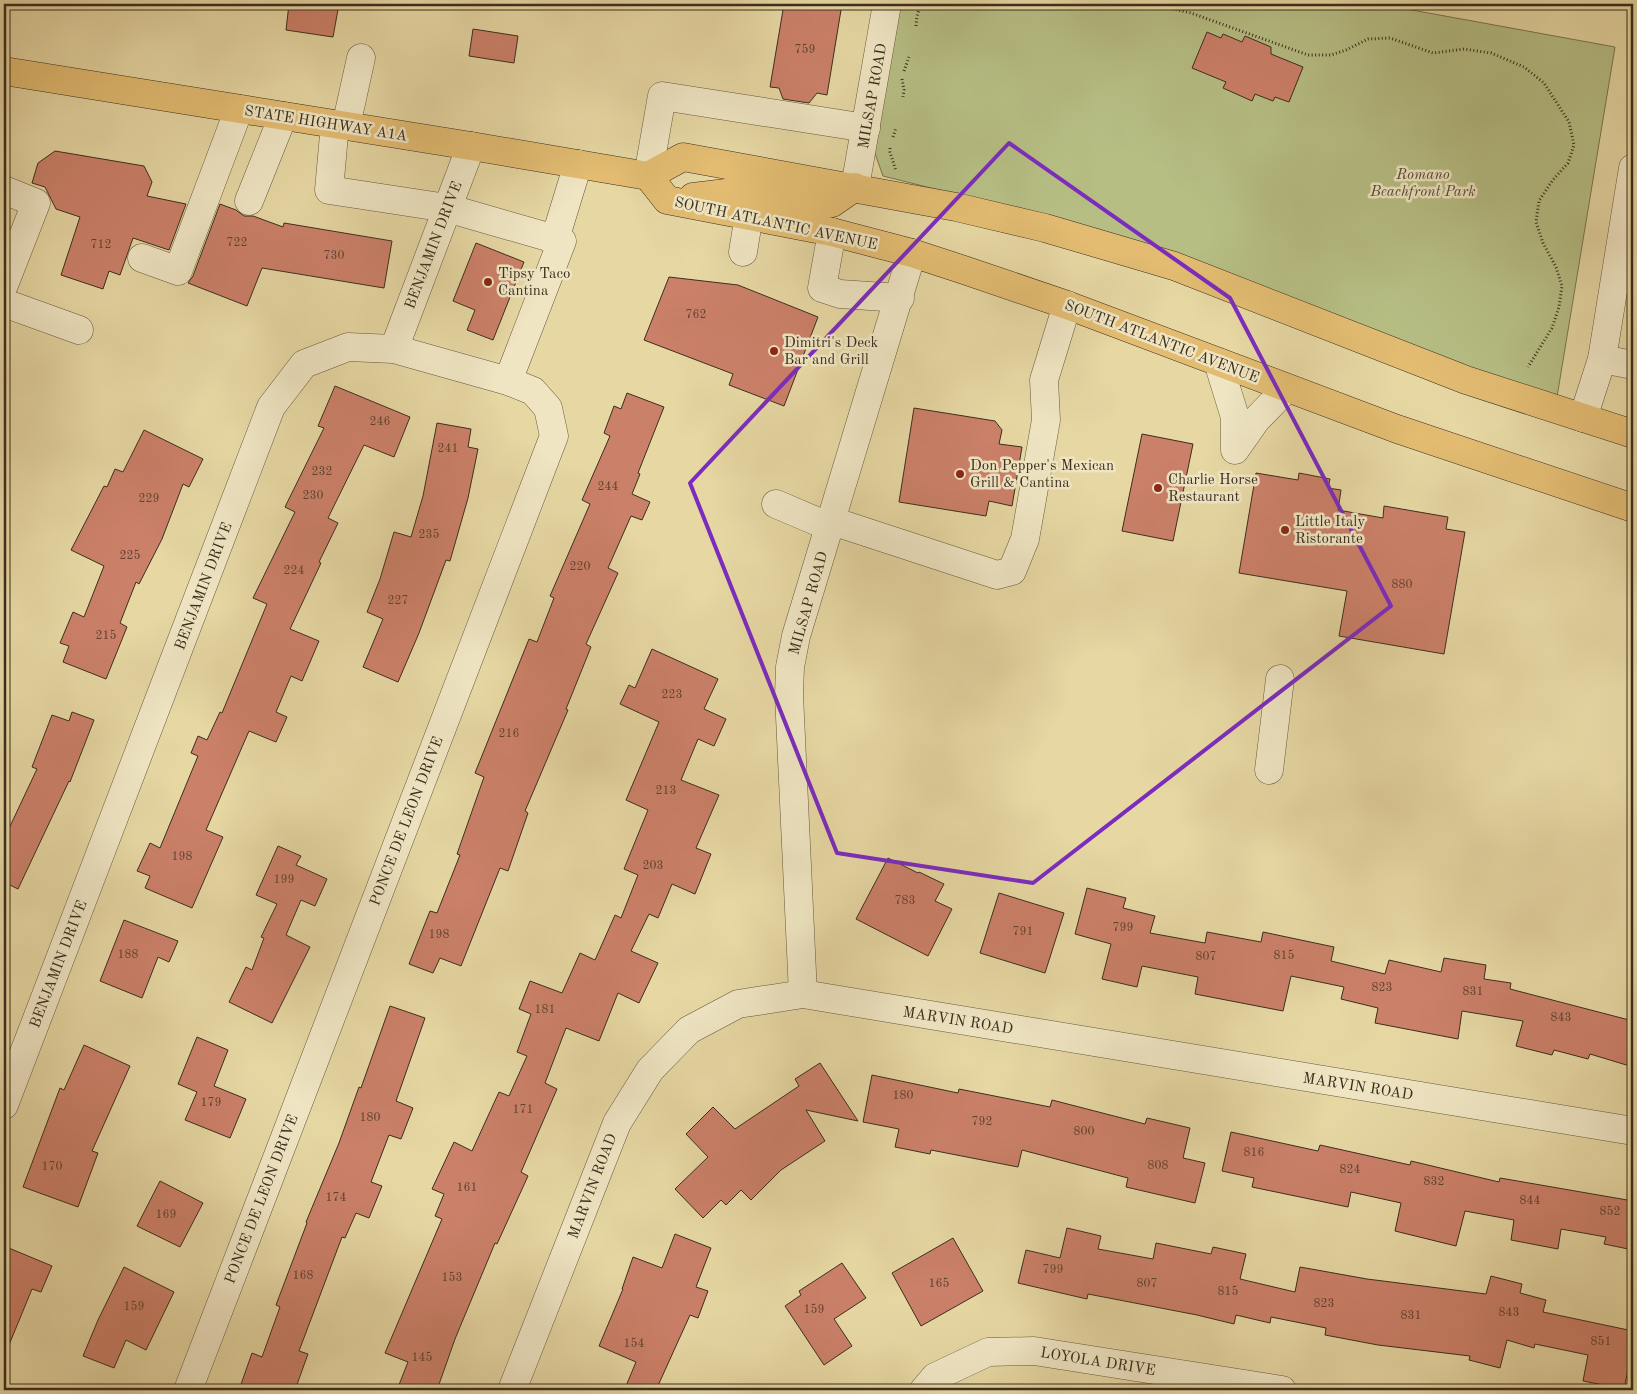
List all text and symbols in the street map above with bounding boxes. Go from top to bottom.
street label: MILSAP ROAD [857,42,890,150]
house number: 759 [795,43,815,56]
street label: STATE HIGHWAY A1A [243,104,409,145]
park label: Romano Beachfront Park [1369,168,1476,200]
street label: BENJAMIN DRIVE [403,180,466,311]
street label: SOUTH ATLANTIC AVENUE [673,196,879,253]
house number: 722 [227,237,247,249]
house number: 712 [91,239,111,251]
house number: 730 [324,250,344,262]
place label: Tipsy Taco Cantina [498,267,571,299]
marker: Tipsy Taco Cantina [482,276,494,288]
street label: SOUTH ATLANTIC AVENUE [1062,298,1261,387]
house number: 762 [686,309,706,321]
place label: Dimitri's Deck Bar and Grill [784,336,879,368]
marker: Dimitri's Deck Bar and Grill [768,345,780,357]
house number: 246 [370,416,390,428]
house number: 241 [438,443,458,455]
place label: Don Pepper's Mexican Grill & Cantina [970,459,1114,491]
house number: 232 [312,466,332,478]
marker: Don Pepper's Mexican Grill & Cantina [954,468,966,480]
place label: Charlie Horse Restaurant [1168,473,1258,505]
house number: 244 [598,481,618,493]
marker: Charlie Horse Restaurant [1152,482,1164,494]
house number: 230 [303,490,323,502]
house number: 229 [139,493,159,505]
place label: Little Italy Ristorante [1295,515,1365,547]
street label: BENJAMIN DRIVE [173,521,236,652]
marker: Little Italy Ristorante [1279,524,1291,536]
house number: 235 [419,528,439,541]
house number: 225 [120,549,140,562]
street label: MILSAP ROAD [788,550,831,657]
house number: 220 [570,561,590,573]
house number: 224 [284,565,304,577]
house number: 880 [1392,579,1412,591]
house number: 227 [388,595,408,607]
house number: 215 [96,629,116,642]
house number: 223 [662,689,682,701]
house number: 216 [499,728,519,740]
street label: PONCE DE LEON DRIVE [368,735,447,908]
house number: 213 [656,785,676,797]
house number: 198 [172,851,192,863]
house number: 203 [643,860,663,872]
house number: 199 [274,874,294,886]
house number: 783 [895,895,915,907]
street label: BENJAMIN DRIVE [28,899,91,1030]
house number: 799 [1113,922,1133,934]
house number: 791 [1013,926,1033,938]
house number: 198 [429,929,449,941]
house number: 188 [118,949,138,961]
house number: 815 [1274,949,1294,962]
house number: 807 [1196,951,1216,963]
house number: 823 [1372,982,1392,994]
house number: 831 [1463,986,1483,998]
house number: 181 [535,1004,555,1016]
street label: MARVIN ROAD [902,1005,1014,1038]
house number: 843 [1551,1012,1571,1024]
street label: MARVIN ROAD [1302,1071,1414,1104]
house number: 180 [893,1090,913,1102]
house number: 179 [201,1097,221,1109]
house number: 171 [513,1104,533,1116]
house number: 180 [360,1112,380,1124]
street label: PONCE DE LEON DRIVE [223,1113,302,1286]
house number: 792 [972,1116,992,1128]
house number: 800 [1074,1126,1094,1138]
street label: MARVIN ROAD [566,1132,620,1241]
house number: 816 [1244,1147,1264,1159]
house number: 808 [1148,1160,1168,1172]
house number: 170 [42,1161,62,1173]
house number: 824 [1340,1164,1360,1176]
house number: 832 [1424,1176,1444,1188]
house number: 161 [457,1182,477,1194]
house number: 174 [326,1192,346,1204]
house number: 844 [1520,1195,1540,1207]
house number: 852 [1600,1205,1620,1218]
house number: 169 [156,1209,176,1221]
house number: 799 [1043,1264,1063,1276]
house number: 168 [293,1270,313,1282]
house number: 153 [442,1271,462,1284]
house number: 165 [929,1277,949,1290]
house number: 807 [1137,1278,1157,1290]
house number: 815 [1218,1285,1238,1298]
house number: 823 [1314,1298,1334,1310]
house number: 159 [124,1300,144,1313]
house number: 159 [804,1303,824,1316]
house number: 843 [1499,1307,1519,1319]
house number: 831 [1401,1310,1421,1322]
house number: 851 [1591,1335,1611,1348]
house number: 154 [624,1337,644,1350]
street label: LOYOLA DRIVE [1039,1346,1156,1379]
house number: 145 [412,1351,432,1364]

